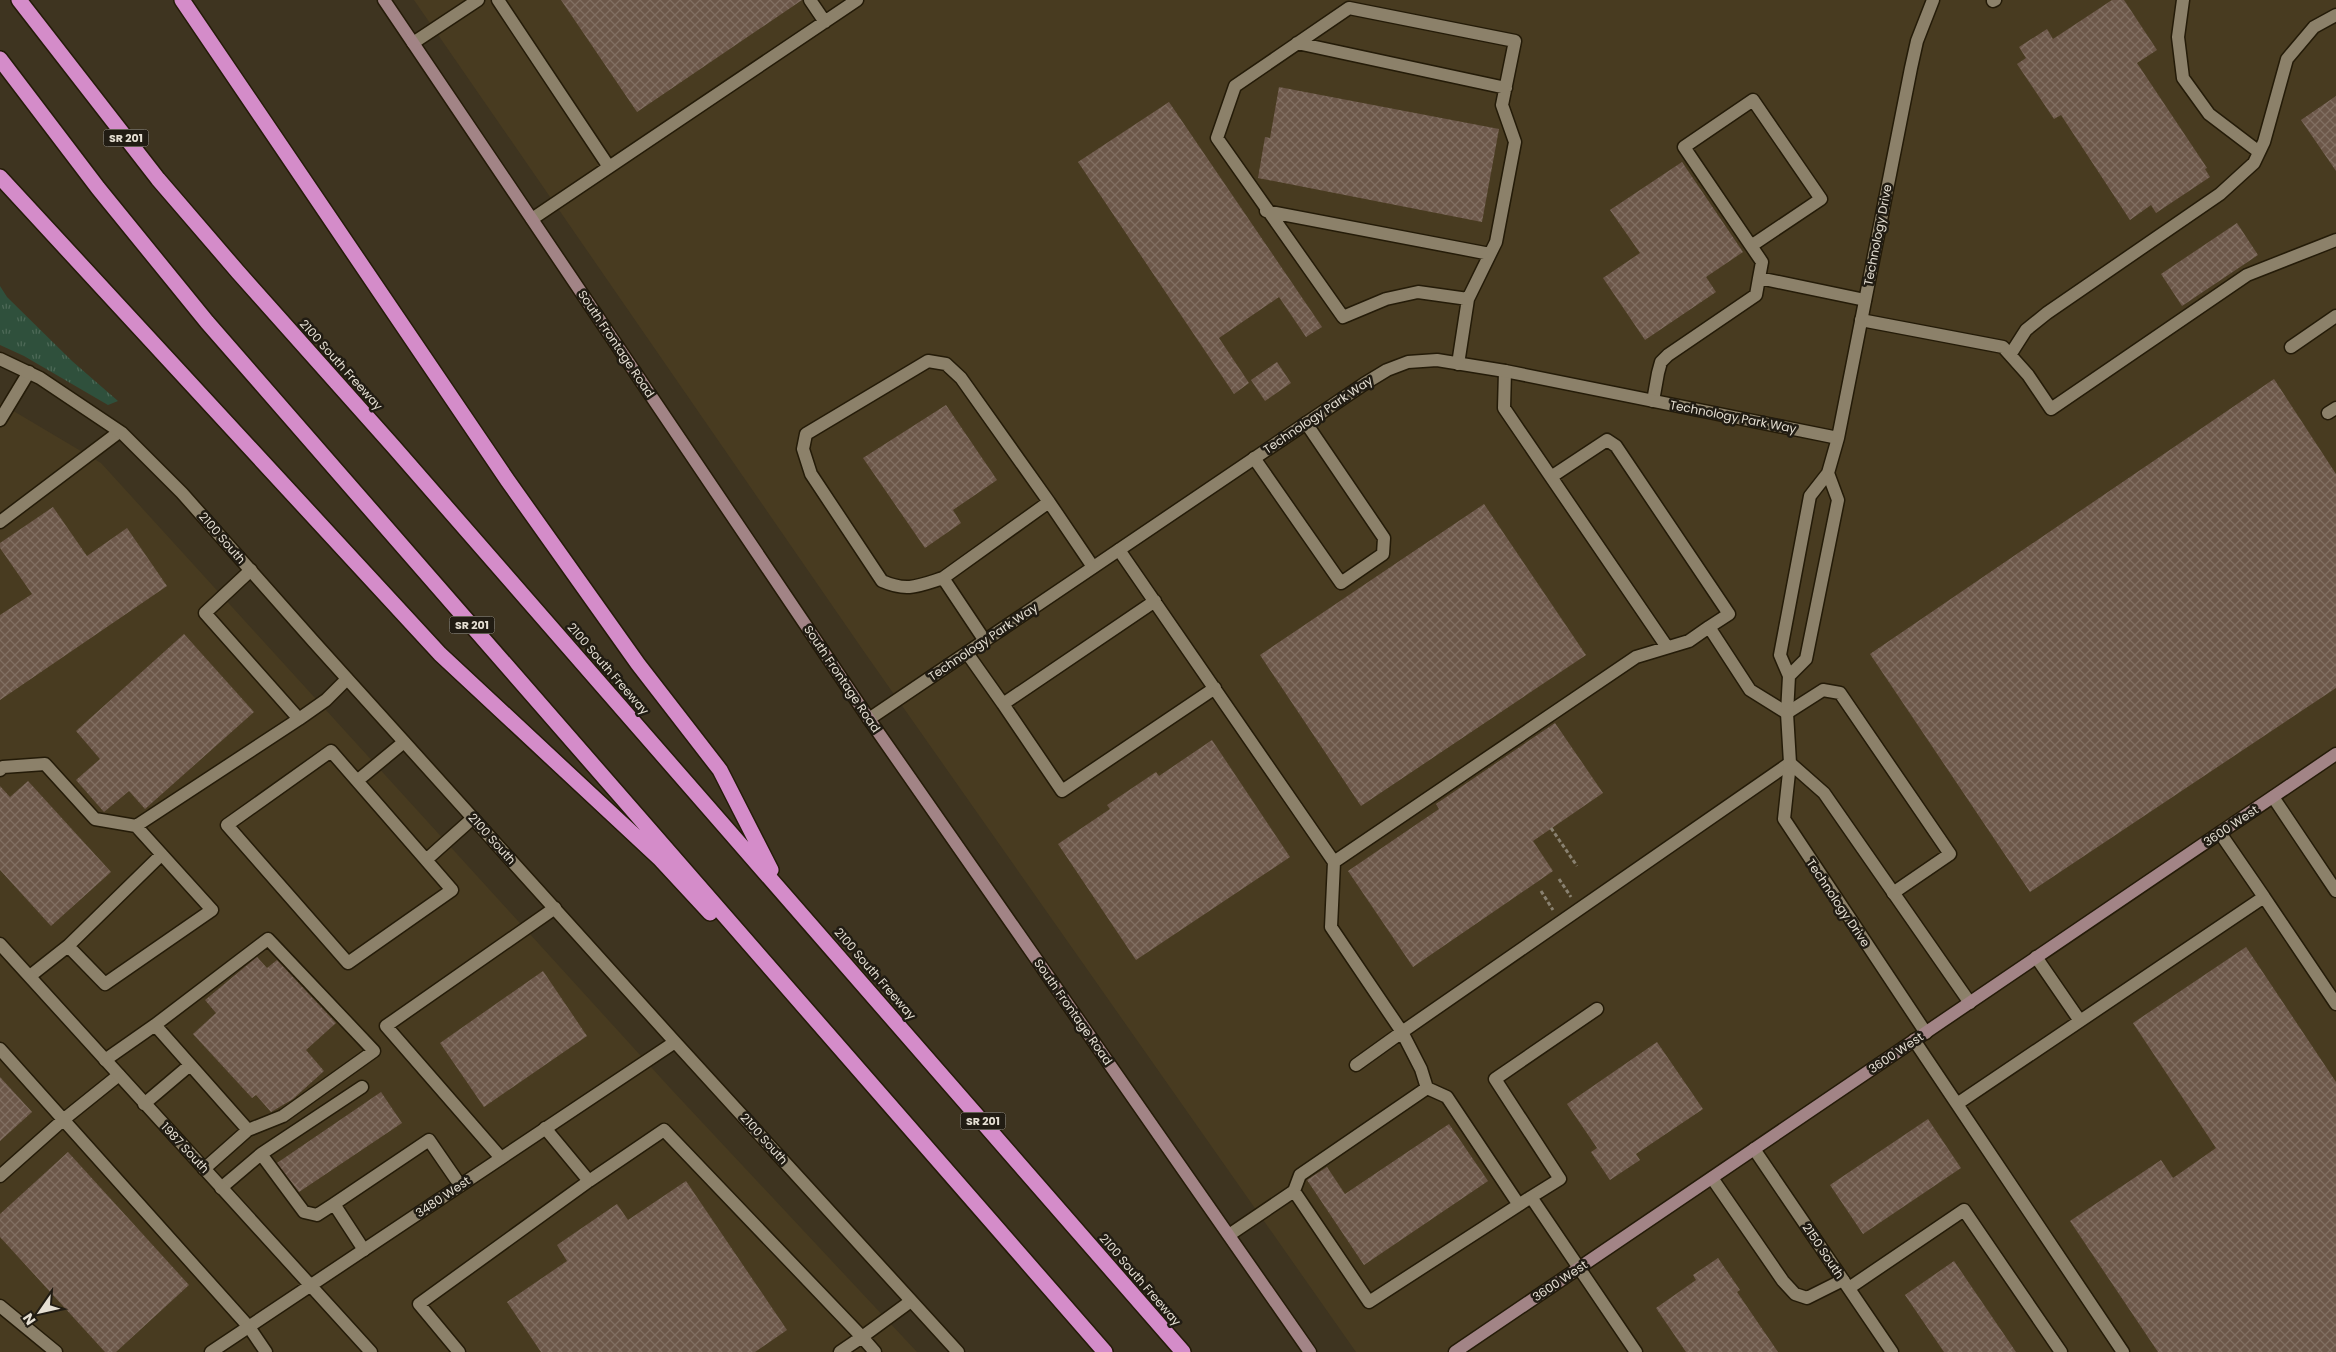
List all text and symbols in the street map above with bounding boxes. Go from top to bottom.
road number: SR 201 [104,130,148,146]
street label: Technology Drive [1859,183,1896,287]
street label: South Frontage Road [574,287,659,401]
street label: 2100 South Freeway [296,316,387,414]
street label: Technology Park Way [1260,371,1376,458]
street label: Technology Park Way [1668,396,1798,437]
street label: 2100 South [195,508,250,567]
street label: Technology Park Way [925,598,1041,685]
road number: SR 201 [450,616,494,634]
street label: 2100 South Freeway [564,619,653,718]
street label: South Frontage Road [800,622,885,736]
street label: 3600 West [2200,801,2261,850]
street label: 2100 South [465,809,520,868]
street label: Technology Drive [1803,855,1874,950]
street label: 2100 South Freeway [831,924,920,1023]
street label: South Frontage Road [1030,955,1117,1068]
street label: 3600 West [1865,1028,1926,1077]
street label: 2100 South [737,1109,792,1168]
road number: SR 201 [960,1112,1006,1130]
street label: 1987 South [158,1119,213,1177]
street label: 3480 West [412,1172,473,1221]
street label: 2150 South [1799,1220,1848,1282]
street label: 2100 South Freeway [1096,1230,1185,1329]
street label: 3600 West [1529,1256,1590,1305]
north arrow [15,1287,65,1337]
text: N [18,1309,40,1329]

